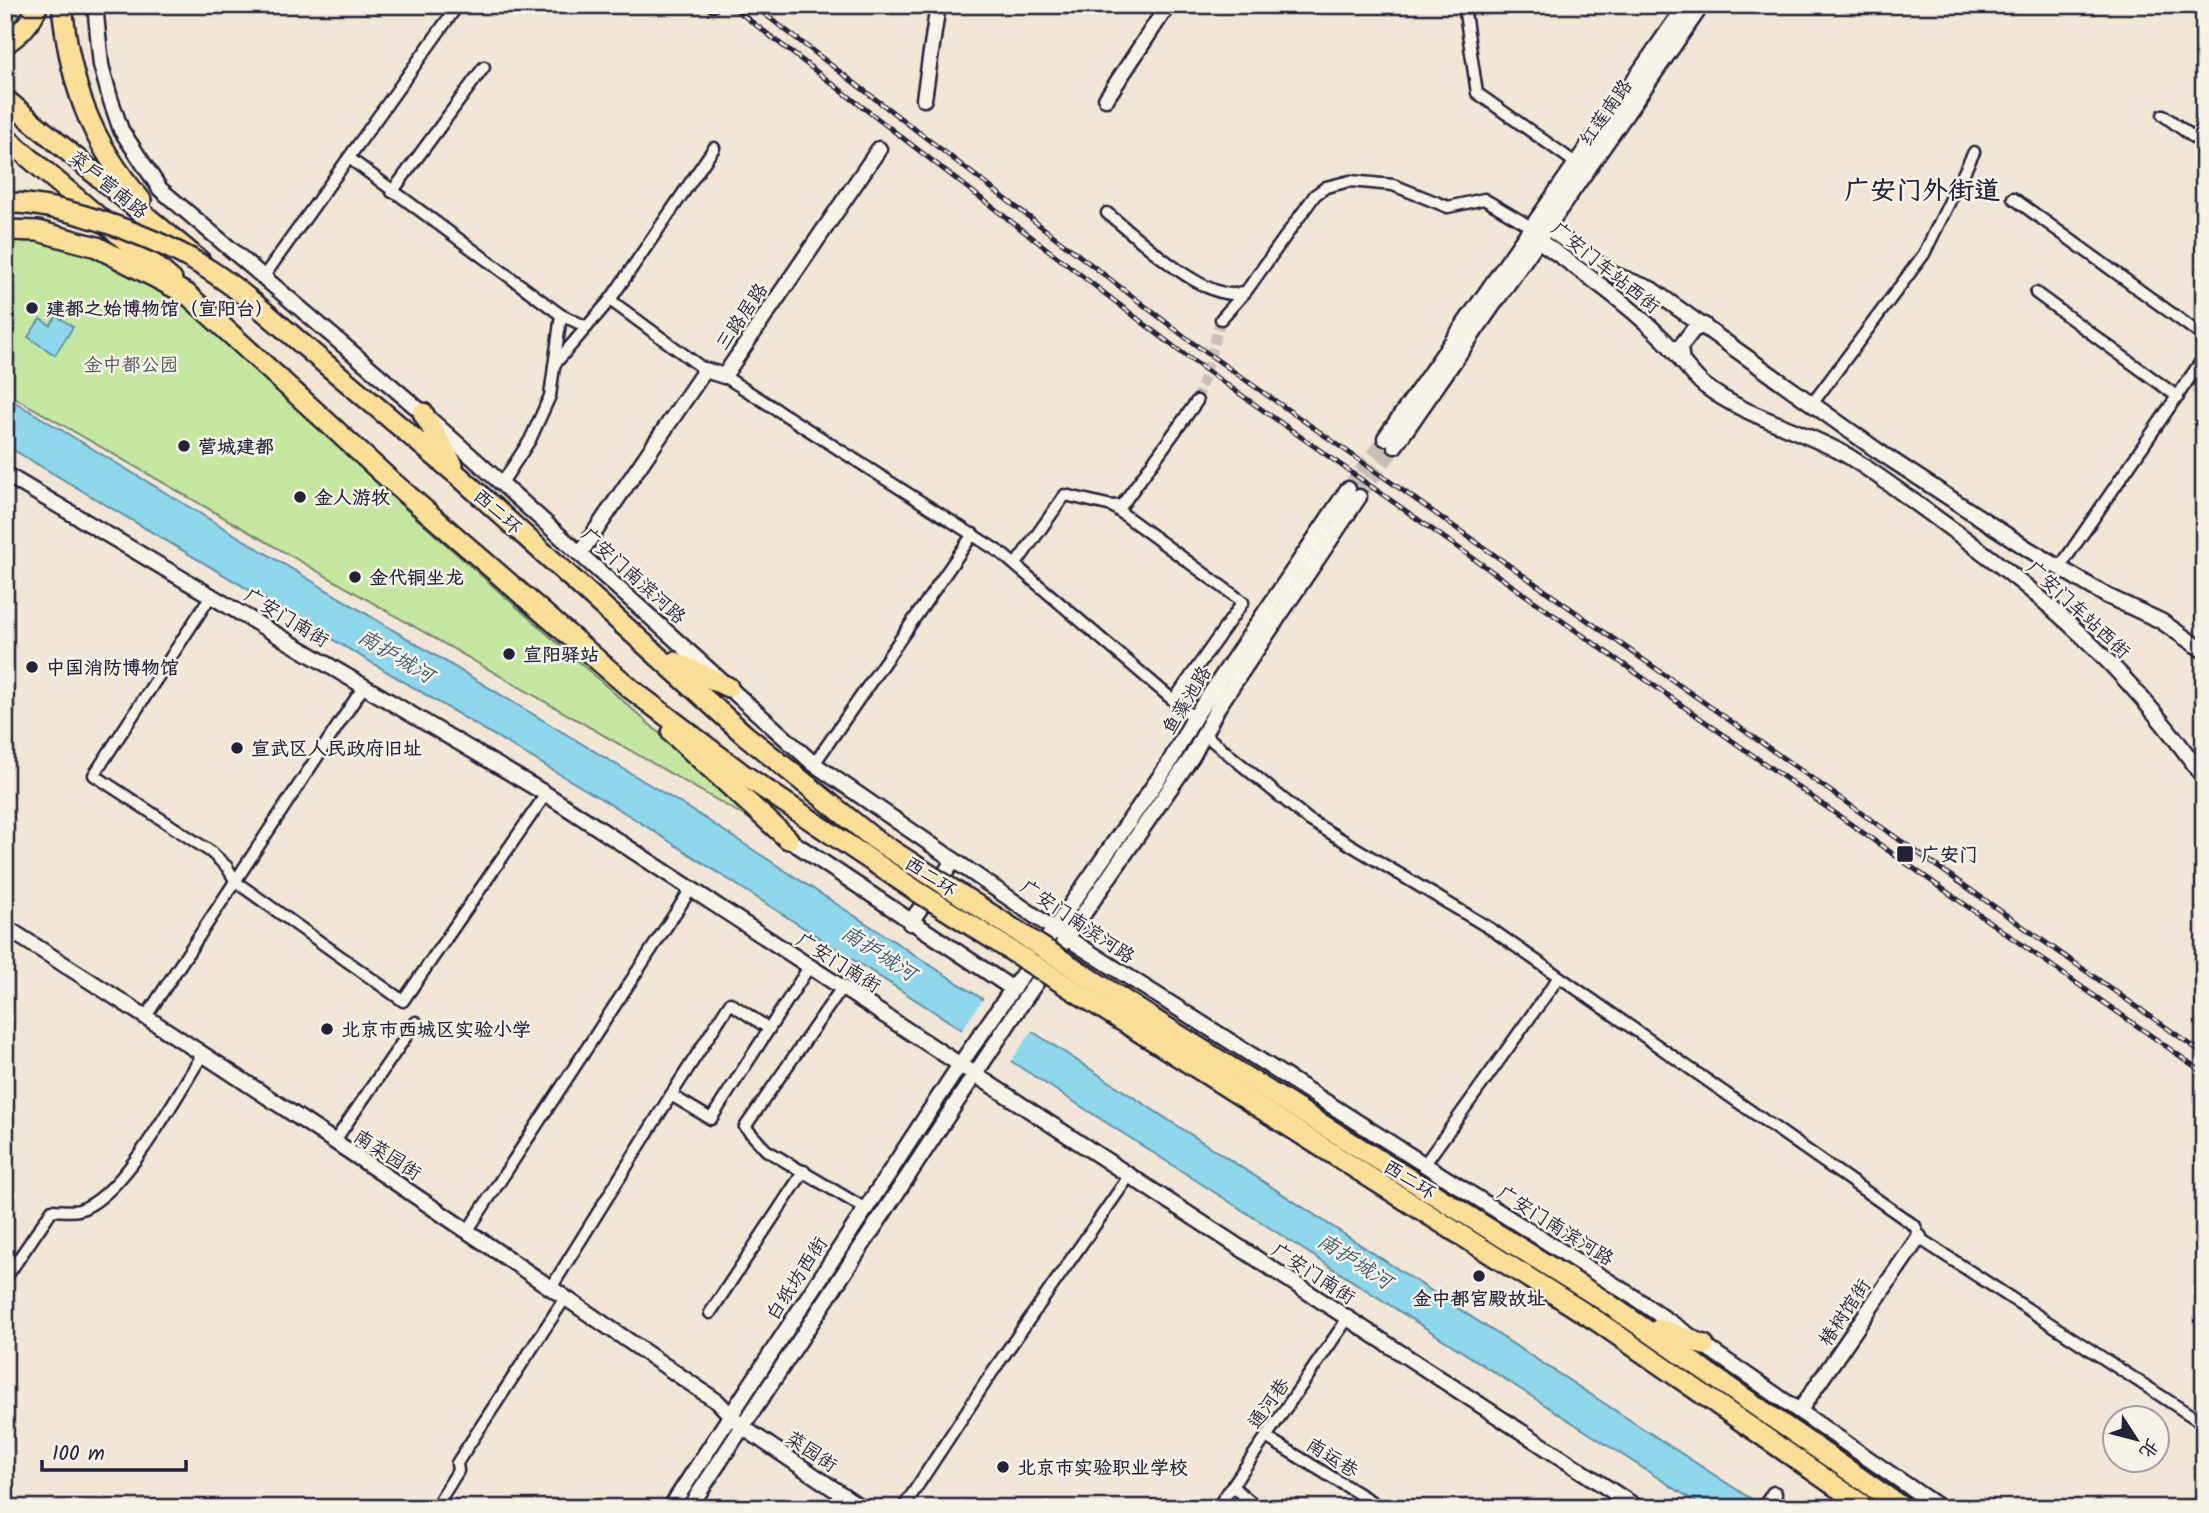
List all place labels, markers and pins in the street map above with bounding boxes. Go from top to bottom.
place label: 建都之始博物馆（宣阳台） [46,295,274,325]
marker: 建都之始博物馆（宣阳台） [24,300,40,316]
place label: 营城建都 [198,433,274,463]
marker: 营城建都 [176,438,192,454]
place label: 金人游牧 [314,484,390,514]
marker: 金人游牧 [292,489,308,505]
place label: 金代铜坐龙 [369,564,464,594]
marker: 金代铜坐龙 [347,569,363,585]
place label: 宣阳驿站 [523,641,599,671]
marker: 宣阳驿站 [501,646,517,662]
place label: 中国消防博物馆 [46,654,179,684]
marker: 中国消防博物馆 [24,659,40,675]
place label: 宣武区人民政府旧址 [251,735,422,765]
marker: 宣武区人民政府旧址 [229,740,245,756]
place label: 广安门 [1921,841,1978,871]
marker: 广安门 [1895,844,1915,864]
place label: 北京市西城区实验小学 [341,1016,531,1046]
marker: 北京市西城区实验小学 [319,1021,335,1037]
marker: 金中都宫殿故址 [1471,1268,1487,1284]
place label: 金中都宫殿故址 [1412,1285,1546,1315]
place label: 北京市实验职业学校 [1017,1454,1188,1484]
marker: 北京市实验职业学校 [995,1459,1011,1475]

